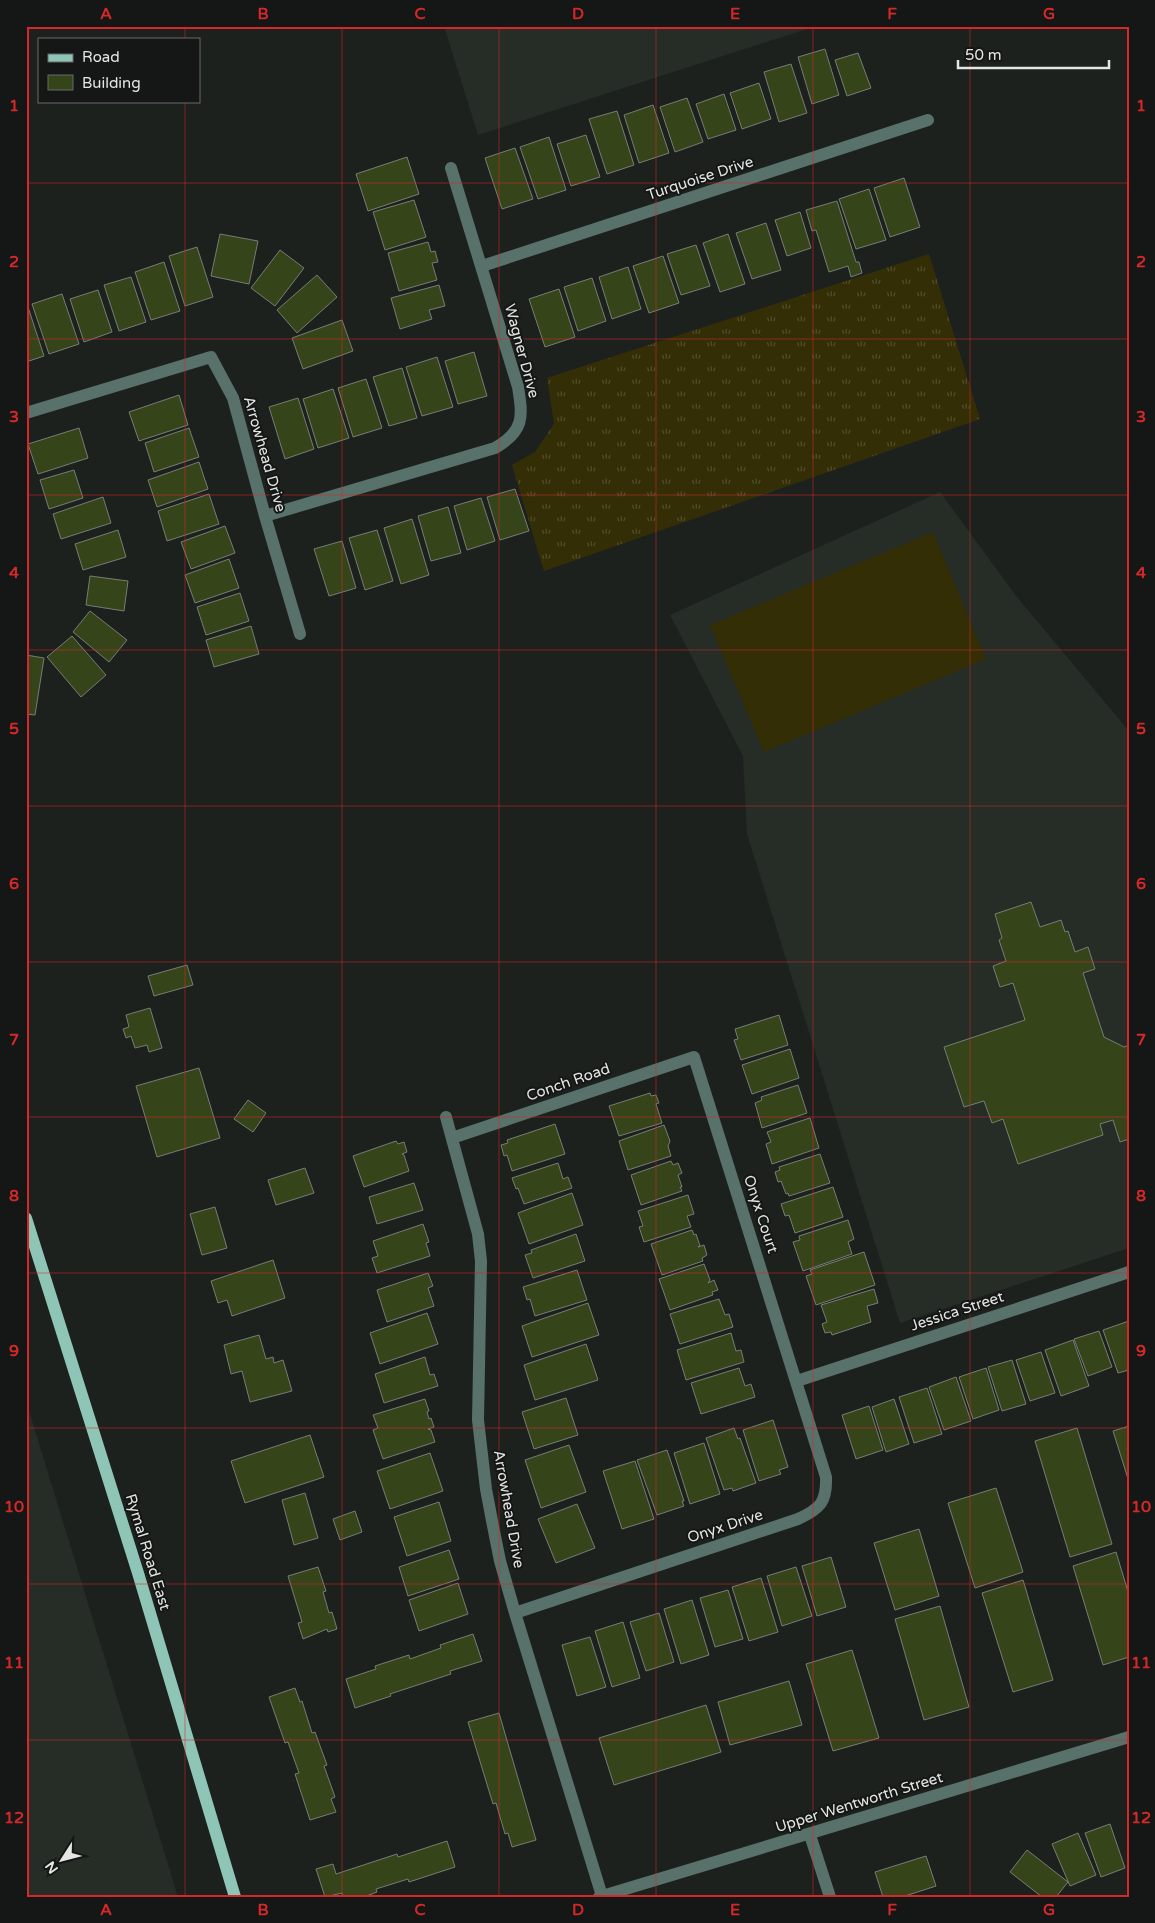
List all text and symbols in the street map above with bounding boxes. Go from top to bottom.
text: A [100,4,112,24]
text: B [257,4,269,24]
text: C [414,4,426,24]
text: D [572,4,584,24]
text: E [730,4,740,24]
text: F [887,4,897,24]
text: G [1043,4,1055,24]
legend [38,38,200,102]
scale bar [958,38,1109,70]
text: 50 m [965,46,1002,64]
text: Road [82,48,120,66]
text: Building [82,74,141,92]
text: 1 [9,96,19,116]
text: 1 [1136,96,1146,116]
street label: Turquoise Drive [644,152,756,204]
text: 2 [9,252,19,272]
text: 2 [1136,252,1146,272]
street label: Wagner Drive [501,302,543,400]
street label: Arrowhead Drive [240,394,290,514]
text: 3 [9,407,19,427]
text: 3 [1136,407,1146,427]
text: 4 [9,563,19,583]
text: 4 [1136,563,1146,583]
text: 5 [9,719,19,739]
text: 5 [1136,719,1146,739]
text: 6 [9,874,19,894]
text: 6 [1136,874,1146,894]
text: 7 [9,1030,19,1050]
text: 7 [1136,1030,1146,1050]
street label: Conch Road [524,1059,612,1105]
street label: Onyx Court [740,1173,782,1256]
text: 8 [9,1186,19,1206]
text: 8 [1136,1186,1146,1206]
street label: Jessica Street [908,1287,1006,1335]
text: 9 [9,1341,19,1361]
text: 9 [1136,1341,1146,1361]
street label: Arrowhead Drive [490,1449,528,1569]
street label: Rymal Road East [122,1492,174,1613]
text: 10 [4,1497,24,1517]
text: 10 [1131,1497,1151,1517]
street label: Onyx Drive [685,1505,765,1547]
text: 11 [4,1653,24,1673]
text: 11 [1131,1653,1151,1673]
street label: Upper Wentworth Street [773,1768,945,1836]
text: 12 [4,1808,24,1828]
text: 12 [1131,1808,1151,1828]
north arrow [38,1836,88,1886]
text: N [42,1858,62,1877]
text: A [100,1900,112,1920]
text: B [257,1900,269,1920]
text: C [414,1900,426,1920]
text: D [572,1900,584,1920]
text: E [730,1900,740,1920]
text: F [887,1900,897,1920]
text: G [1043,1900,1055,1920]

